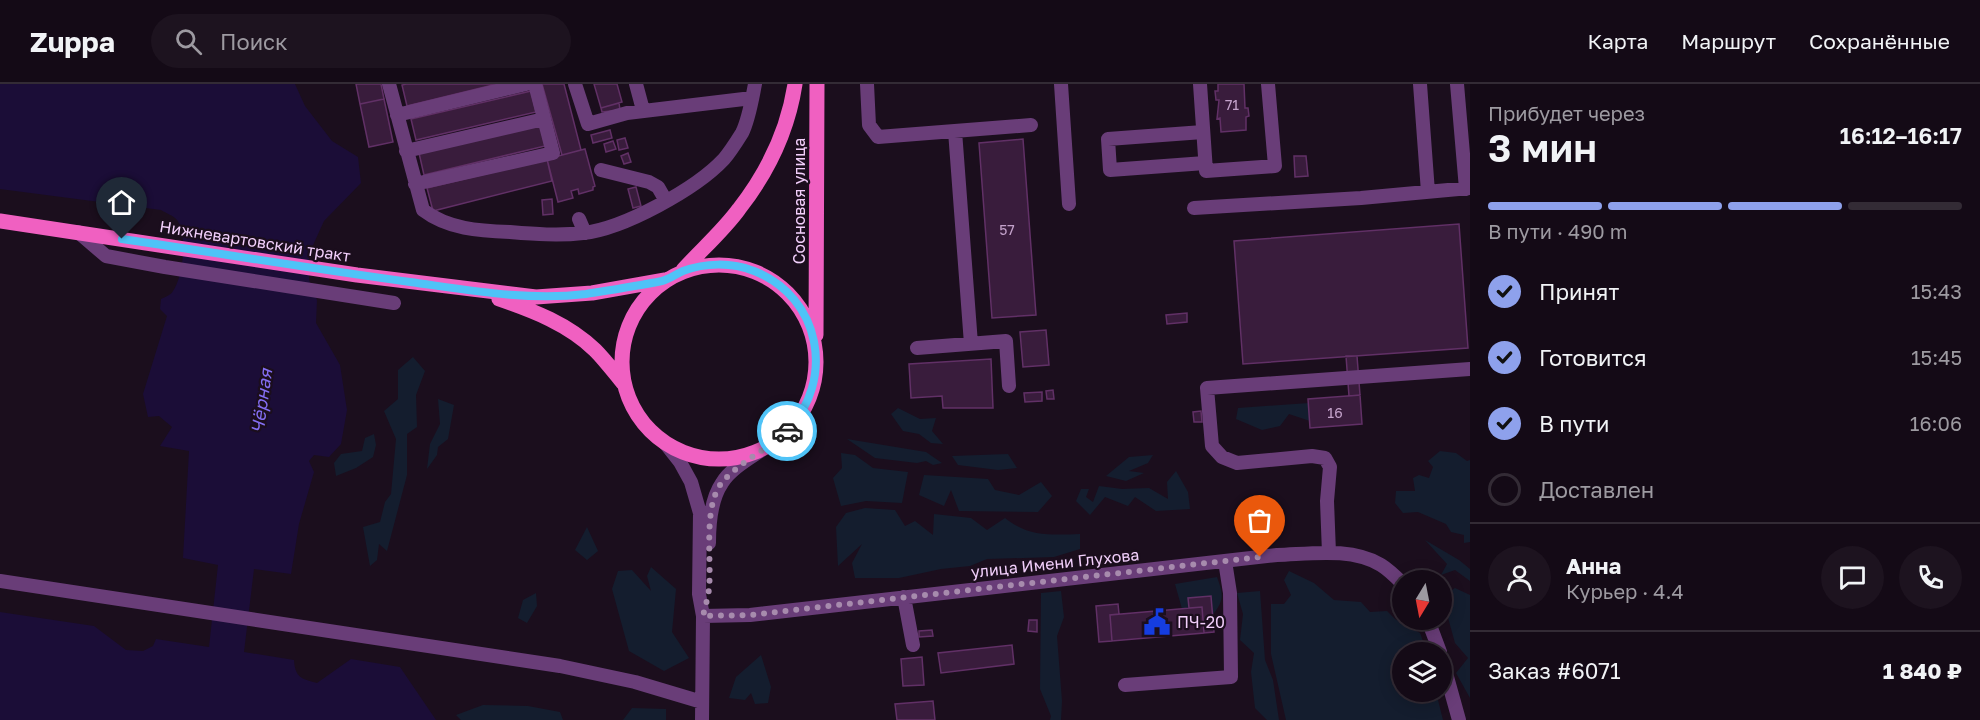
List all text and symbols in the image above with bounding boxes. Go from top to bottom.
search box [151,14,571,68]
text: Zuppa [30,25,115,58]
icon: search [172,25,205,58]
text: Поиск [220,28,288,55]
text: Карта [1587,28,1648,54]
text: Маршрут [1681,28,1776,54]
text: Сохранённые [1809,28,1950,54]
house number: 71 [1225,96,1239,113]
text: Прибудет через [1488,101,1645,125]
text: 16:12–16:17 [1840,122,1962,149]
text: 3 мин [1488,124,1597,171]
street label: Сосновая улица [789,138,809,264]
pin [96,177,147,239]
icon: home [105,186,138,219]
street label: Нижневартовский тракт [158,216,352,266]
text: В пути · 490 m [1488,219,1627,243]
house number: 57 [999,221,1015,238]
icon: check [1488,275,1521,308]
text: Принят [1539,278,1619,305]
text: 15:43 [1911,279,1962,303]
icon: check [1488,341,1521,374]
text: Готовится [1539,344,1647,371]
text: 15:45 [1911,345,1962,369]
water label: Чёрная [246,366,277,435]
courier [757,401,817,461]
house number: 16 [1327,404,1343,421]
icon: check [1488,407,1521,440]
text: В пути [1539,410,1609,437]
text: 16:06 [1910,411,1962,435]
icon: car [771,415,804,448]
text: Доставлен [1539,476,1654,503]
pin [1234,495,1285,557]
icon: bag [1243,504,1276,537]
street label: улица Имени Глухова [970,544,1140,582]
button: person [1488,546,1551,609]
button: chat [1821,546,1884,609]
button: phone [1899,546,1962,609]
text: Анна [1566,552,1621,579]
north arrow [1392,570,1452,630]
map controls [1392,570,1452,702]
text: Курьер · 4.4 [1566,579,1684,603]
public building icon: ПЧ-20 [1142,607,1172,637]
place label: ПЧ-20 [1177,612,1225,632]
button: layers [1392,642,1452,702]
text: Заказ #6071 [1488,657,1621,684]
text: 1 840 ₽ [1883,657,1962,684]

